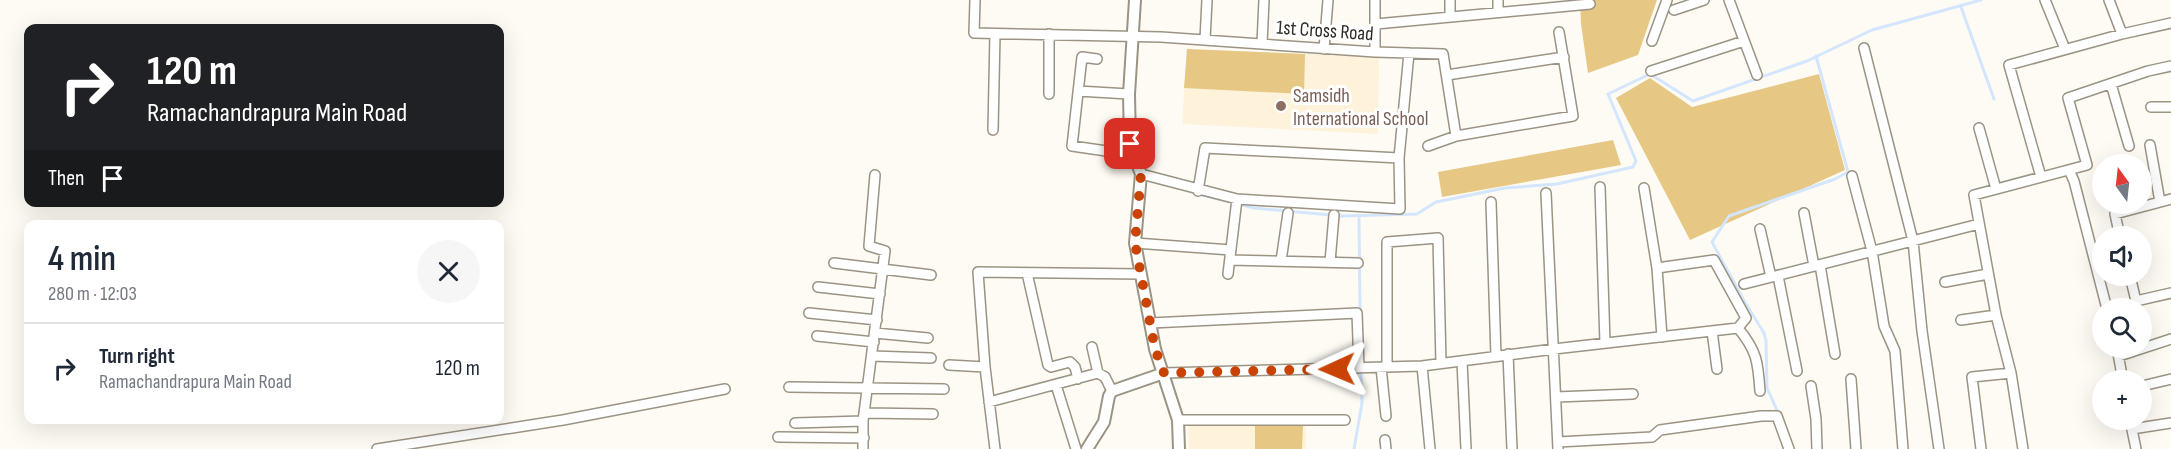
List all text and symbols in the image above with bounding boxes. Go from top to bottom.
street label: 1st Cross Road [1275,16,1374,46]
text: 120 m [147,46,237,97]
icon: right [48,48,126,126]
place label: Samsidh International School [1293,84,1428,131]
text: Ramachandrapura Main Road [147,97,407,129]
marker: Samsidh International School [1274,99,1288,113]
pin [1104,118,1155,169]
icon: arrive [1113,127,1146,160]
north arrow [2092,154,2152,214]
map controls [2092,154,2152,430]
icon: arrive [96,162,129,195]
text: Then [48,165,84,192]
button: sound [2092,226,2152,286]
text: 4 min [48,238,116,281]
button: close [417,240,480,303]
text: 280 m · 12:03 [48,282,137,306]
button: search [2092,298,2152,358]
position arrow [1305,337,1369,401]
text: Turn right [99,343,175,370]
icon: right [48,352,81,385]
text: 120 m [436,355,480,382]
text: Ramachandrapura Main Road [99,370,292,394]
button: + [2092,370,2152,430]

